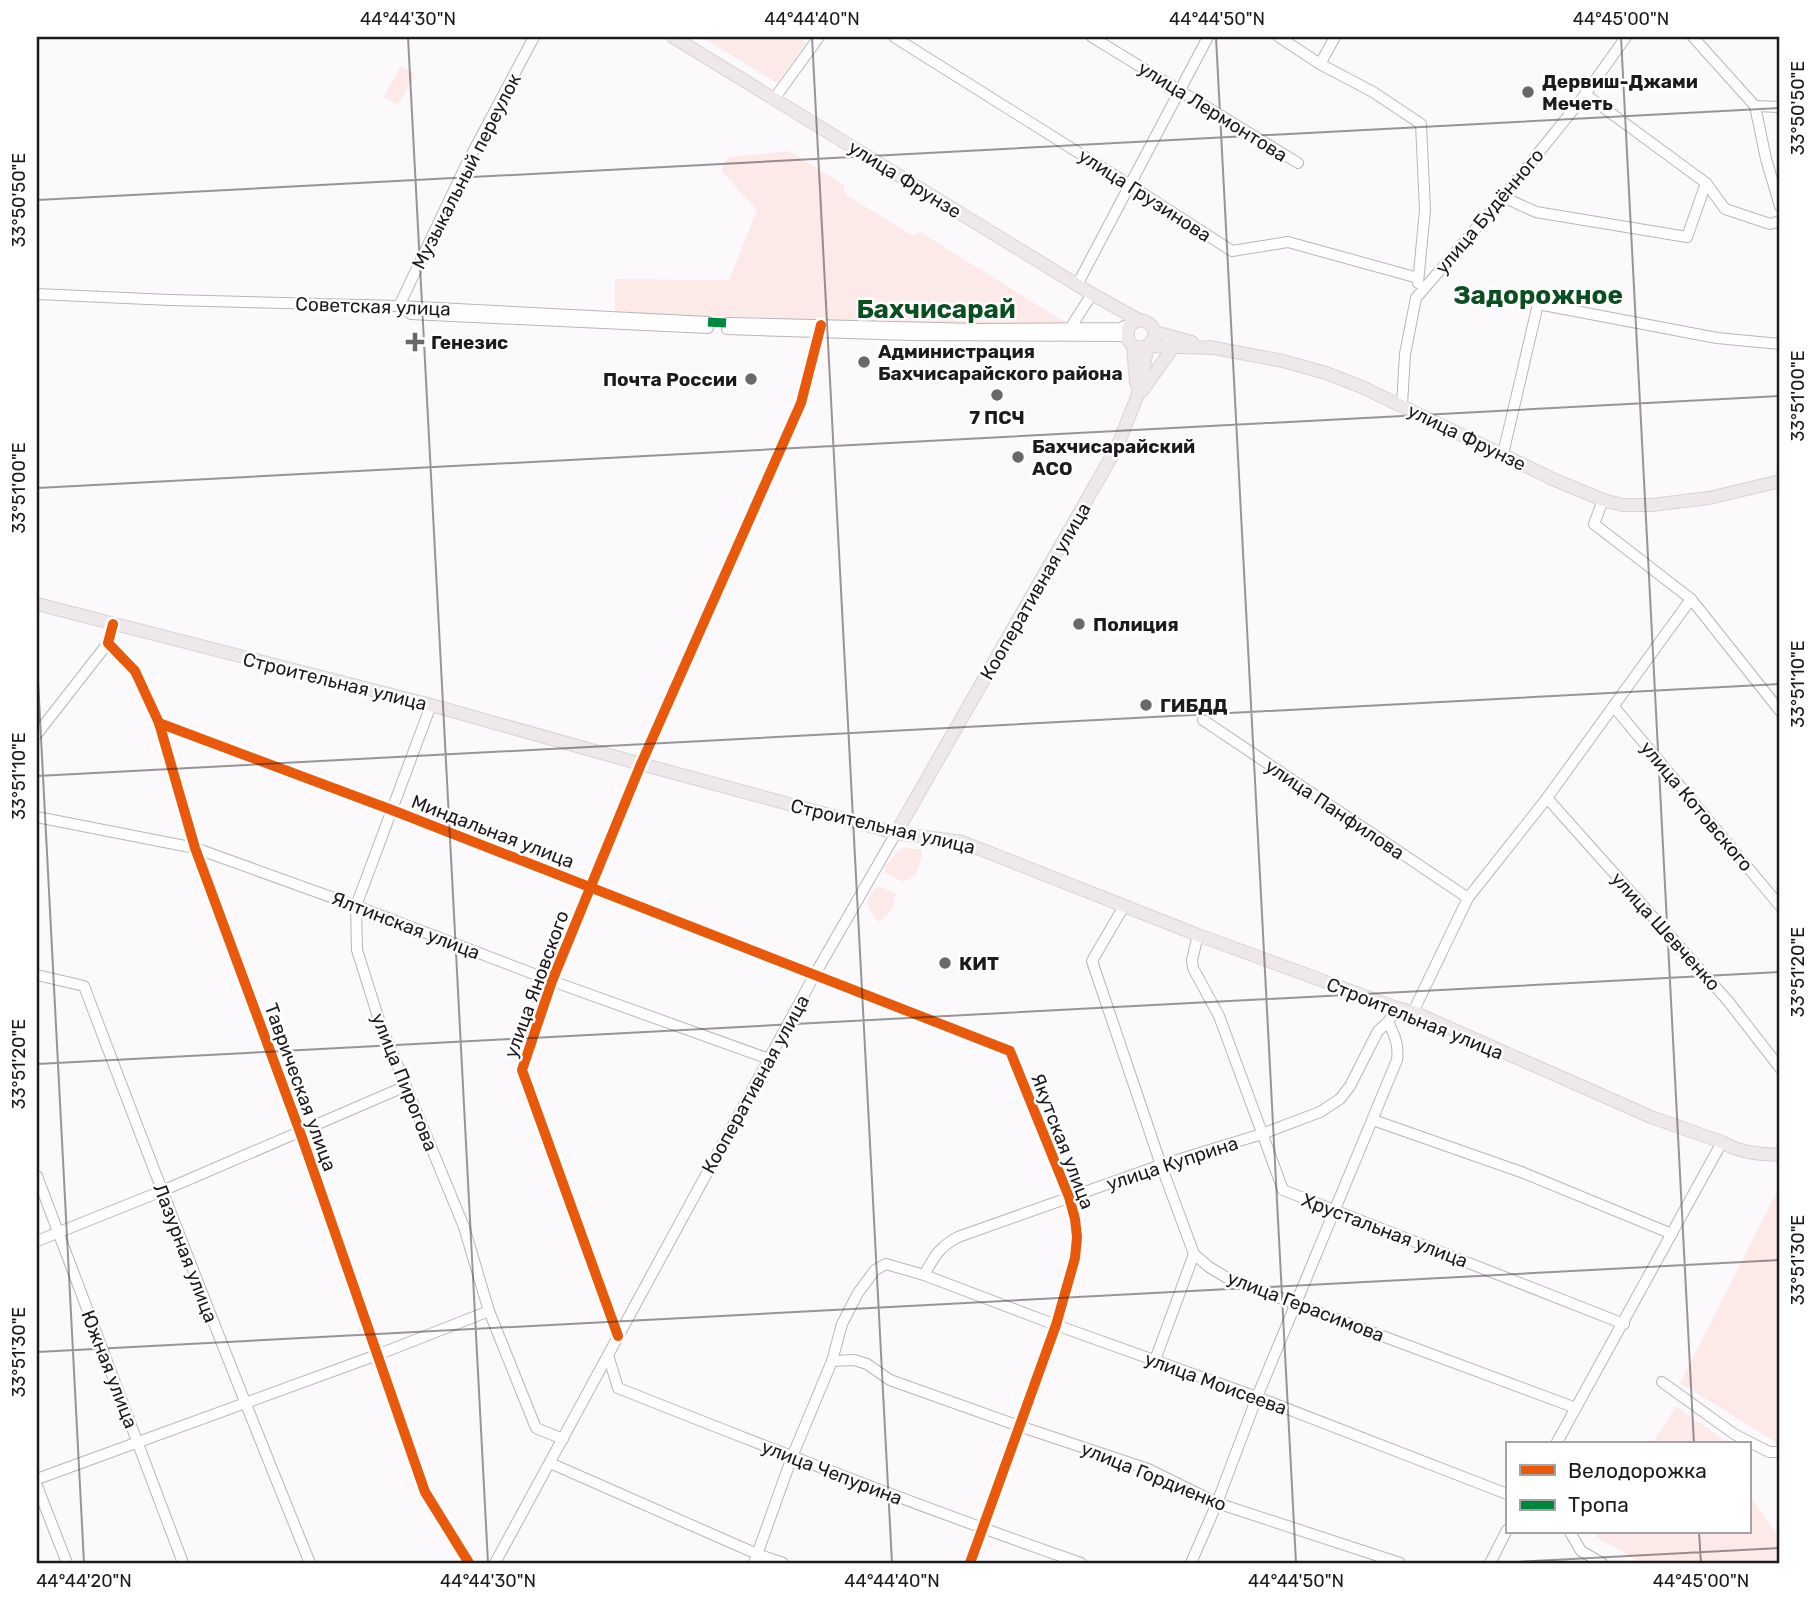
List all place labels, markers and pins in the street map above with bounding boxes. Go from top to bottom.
place label: Дервиш-Джами Мечеть [1542,70,1698,115]
marker: Дервиш-Джами Мечеть [1520,84,1536,100]
place label: Генезис [431,331,508,354]
marker: Генезис [405,332,425,352]
place label: Администрация Бахчисарайского района [878,340,1123,385]
marker: Администрация Бахчисарайского района [856,354,872,370]
place label: Почта России [603,368,737,391]
marker: Почта России [743,371,759,387]
marker: 7 ПСЧ [989,387,1005,403]
place label: 7 ПСЧ [969,406,1025,429]
place label: Бахчисарайский АСО [1032,435,1195,480]
marker: Бахчисарайский АСО [1010,449,1026,465]
place label: Полиция [1093,613,1179,636]
marker: Полиция [1071,616,1087,632]
place label: ГИБДД [1160,694,1228,717]
marker: ГИБДД [1138,697,1154,713]
place label: КИТ [959,952,999,975]
marker: КИТ [937,955,953,971]

